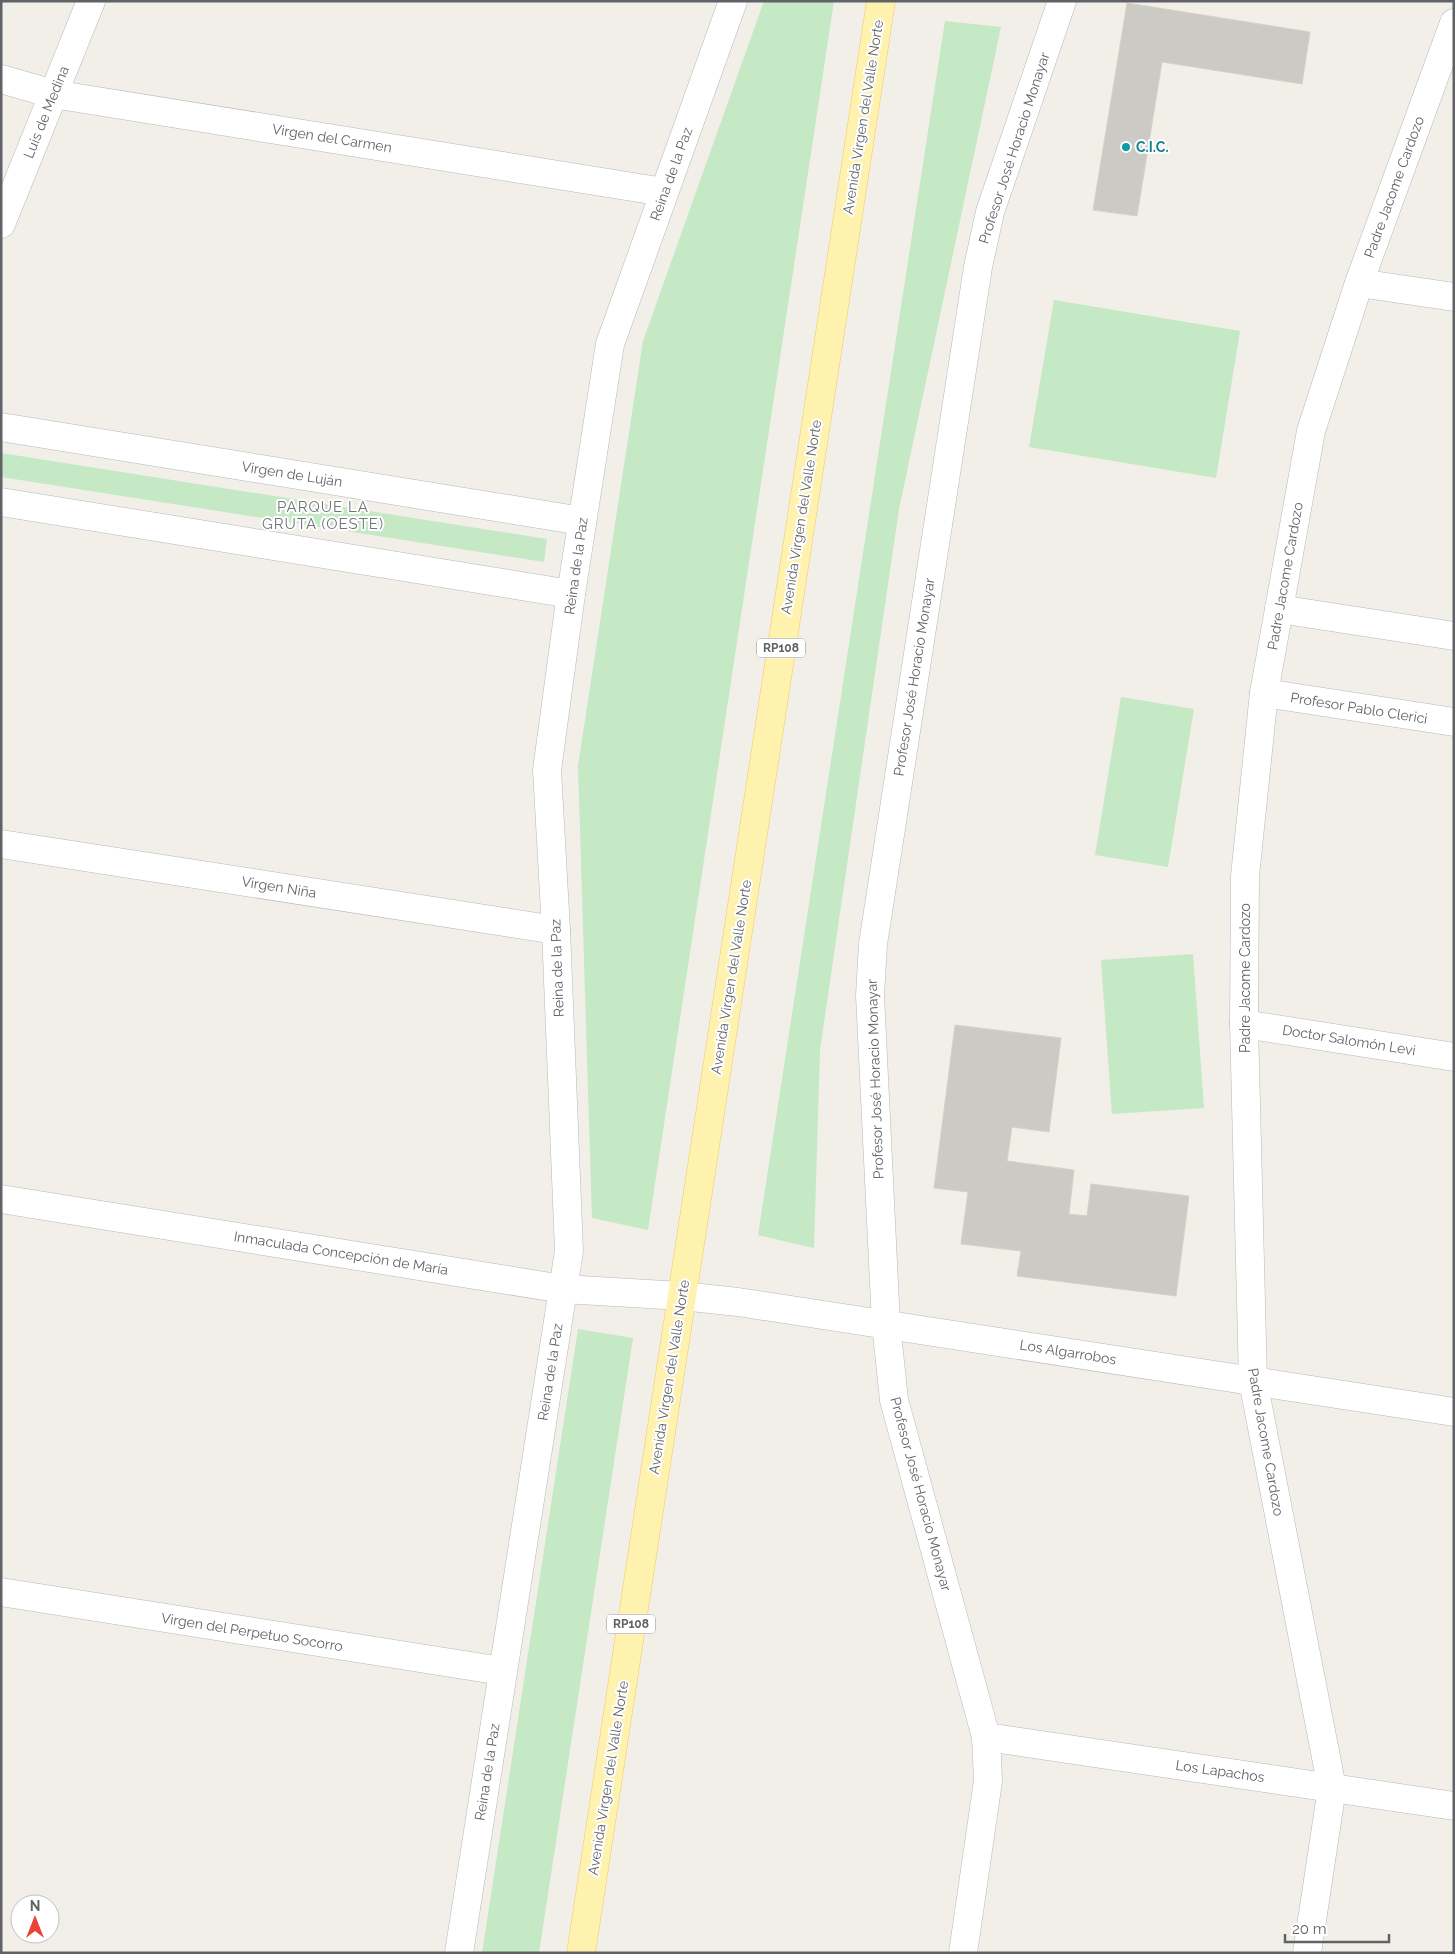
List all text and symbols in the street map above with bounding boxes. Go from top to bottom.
street label: Avenida Virgen del Valle Norte [840,19,886,215]
street label: Profesor José Horacio Monayar [975,50,1053,246]
street label: Luis de Medina [20,63,72,161]
street label: Padre Jacome Cardozo [1361,114,1427,260]
street label: Virgen del Carmen [271,121,393,155]
street label: Reina de la Paz [647,125,695,223]
place label: C.I.C. [1136,139,1169,155]
marker: C.I.C. [1120,141,1132,153]
street label: Avenida Virgen del Valle Norte [778,419,824,615]
street label: Virgen de Luján [240,458,344,490]
district label: PARQUE LA GRUTA (OESTE) [262,498,384,533]
street label: Padre Jacome Cardozo [1264,501,1306,651]
street label: Reina de la Paz [561,516,591,616]
street label: Profesor José Horacio Monayar [890,577,938,777]
road number: RP108 [757,638,805,658]
street label: Profesor Pablo Clerici [1289,689,1429,727]
street label: Virgen Niña [240,873,318,901]
street label: Avenida Virgen del Valle Norte [708,879,754,1075]
street label: Padre Jacome Cardozo [1237,903,1253,1053]
street label: Reina de la Paz [547,919,567,1017]
street label: Profesor José Horacio Monayar [864,979,886,1179]
street label: Doctor Salomón Levi [1281,1022,1417,1058]
street label: Inmaculada Concepción de María [233,1228,449,1278]
street label: Avenida Virgen del Valle Norte [646,1279,692,1475]
street label: Reina de la Paz [534,1322,566,1422]
street label: Los Algarrobos [1019,1336,1118,1368]
street label: Padre Jacome Cardozo [1245,1367,1287,1517]
street label: Profesor José Horacio Monayar [887,1395,955,1593]
street label: Virgen del Perpetuo Socorro [160,1610,344,1654]
road number: RP108 [607,1615,655,1634]
street label: Avenida Virgen del Valle Norte [585,1680,631,1876]
street label: Reina de la Paz [471,1722,503,1822]
street label: Los Lapachos [1174,1757,1266,1785]
north arrow [10,1894,60,1944]
text: N [30,1898,40,1914]
scale bar [1285,1912,1389,1944]
text: 20 m [1292,1920,1327,1938]

